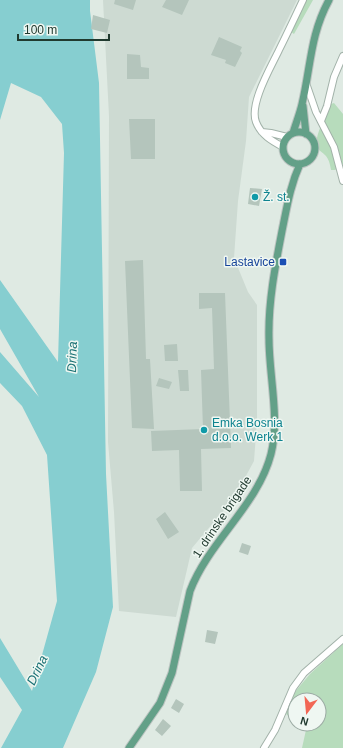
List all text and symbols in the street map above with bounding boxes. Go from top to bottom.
scale bar [18,16,109,42]
text: 100 m [24,23,57,37]
place label: Ž. st. [263,189,290,204]
marker: Ž. st. [250,192,260,202]
place label: Lastavice [224,255,275,269]
marker: Lastavice [278,257,288,267]
water label: Drina [64,341,80,373]
place label: Emka Bosnia d.o.o. Werk 1 [212,416,283,444]
marker: Emka Bosnia d.o.o. Werk 1 [199,425,209,435]
street label: 1. drinske brigade [190,473,255,560]
water label: Drina [23,653,51,687]
north arrow [287,692,327,732]
text: N [299,715,310,728]

